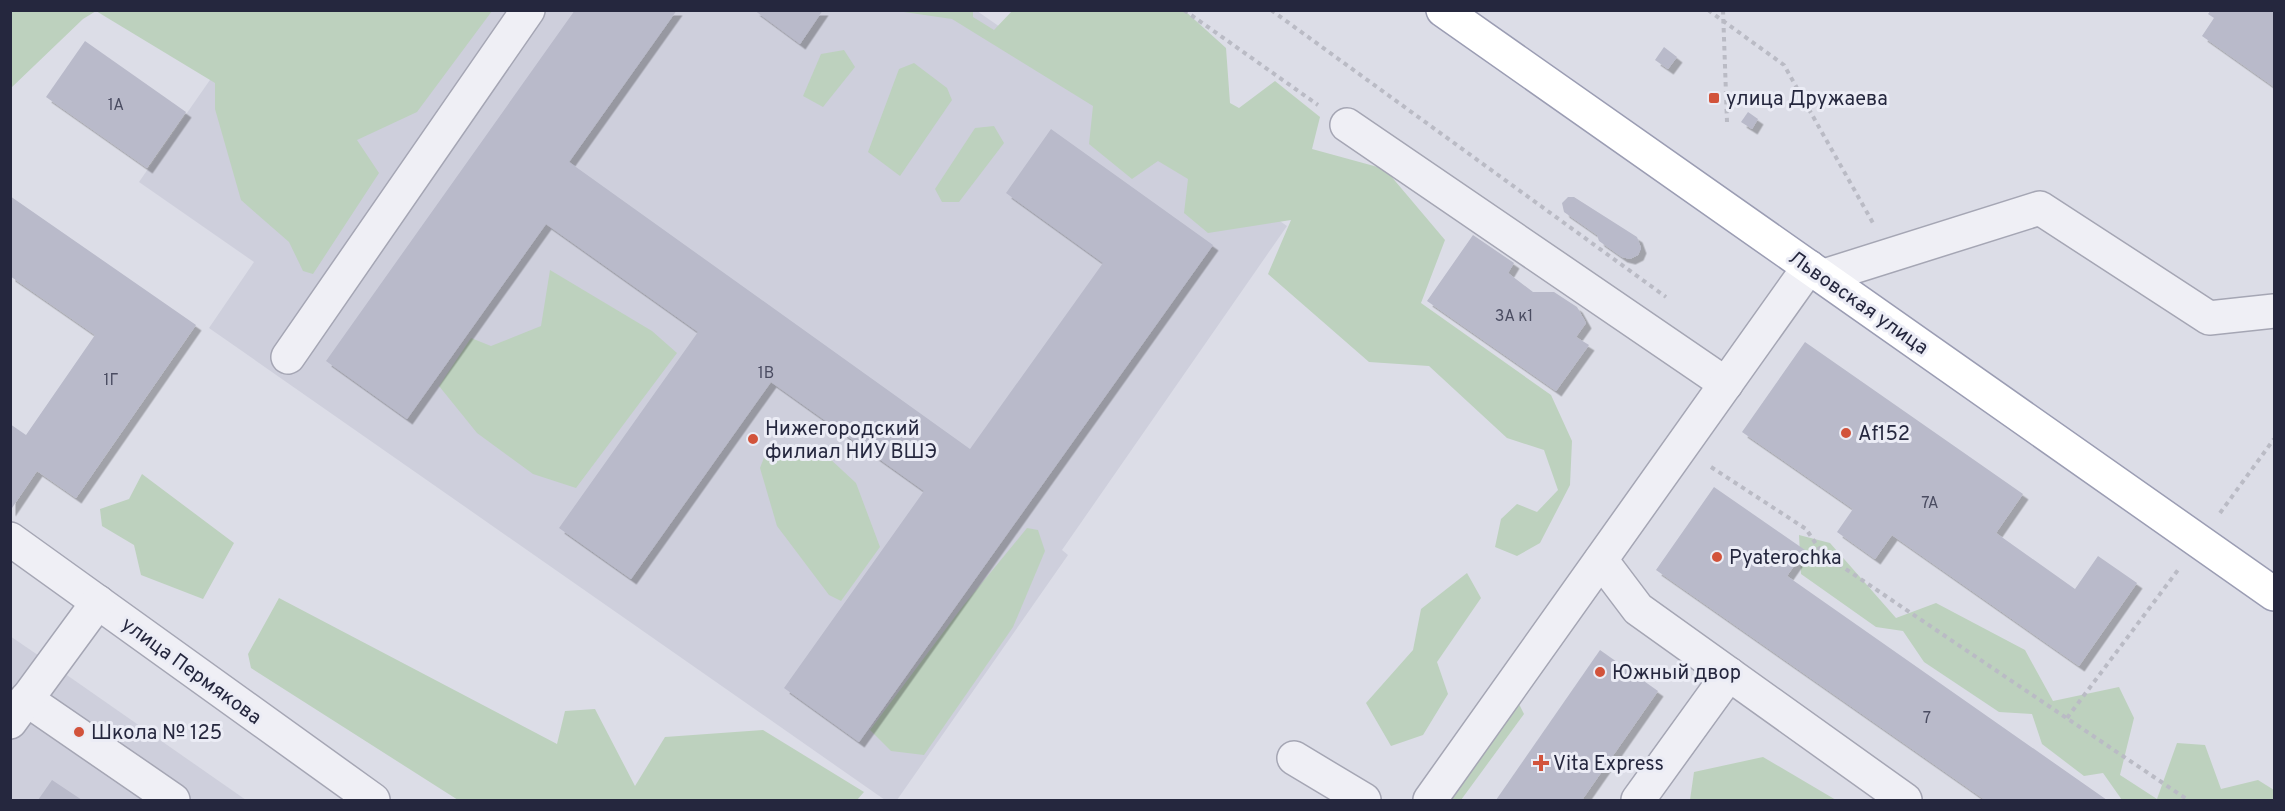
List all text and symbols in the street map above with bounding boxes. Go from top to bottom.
place label: улица Дружаева [1726,87,1888,113]
marker: улица Дружаева [1707,91,1721,105]
house number: 1А [108,96,124,116]
street label: Львовская улица [1783,246,1933,362]
house number: 3А к1 [1495,307,1533,327]
house number: 1В [758,364,774,384]
house number: 1Г [103,371,119,391]
place label: Нижегородский филиал НИУ ВШЭ [765,417,937,466]
place label: Af152 [1858,422,1910,448]
marker: Af152 [1839,426,1853,440]
marker: Нижегородский филиал НИУ ВШЭ [746,432,760,446]
house number: 7А [1921,494,1939,514]
place label: Pyaterochka [1729,546,1842,572]
marker: Pyaterochka [1710,550,1724,564]
street label: улица Пермякова [115,612,266,731]
place label: Южный двор [1612,661,1741,687]
marker: Южный двор [1593,665,1607,679]
house number: 7 [1923,709,1931,729]
place label: Школа № 125 [91,721,222,747]
marker: Школа № 125 [72,725,86,739]
place label: Vita Express [1553,752,1664,778]
marker: Vita Express [1534,756,1548,770]

